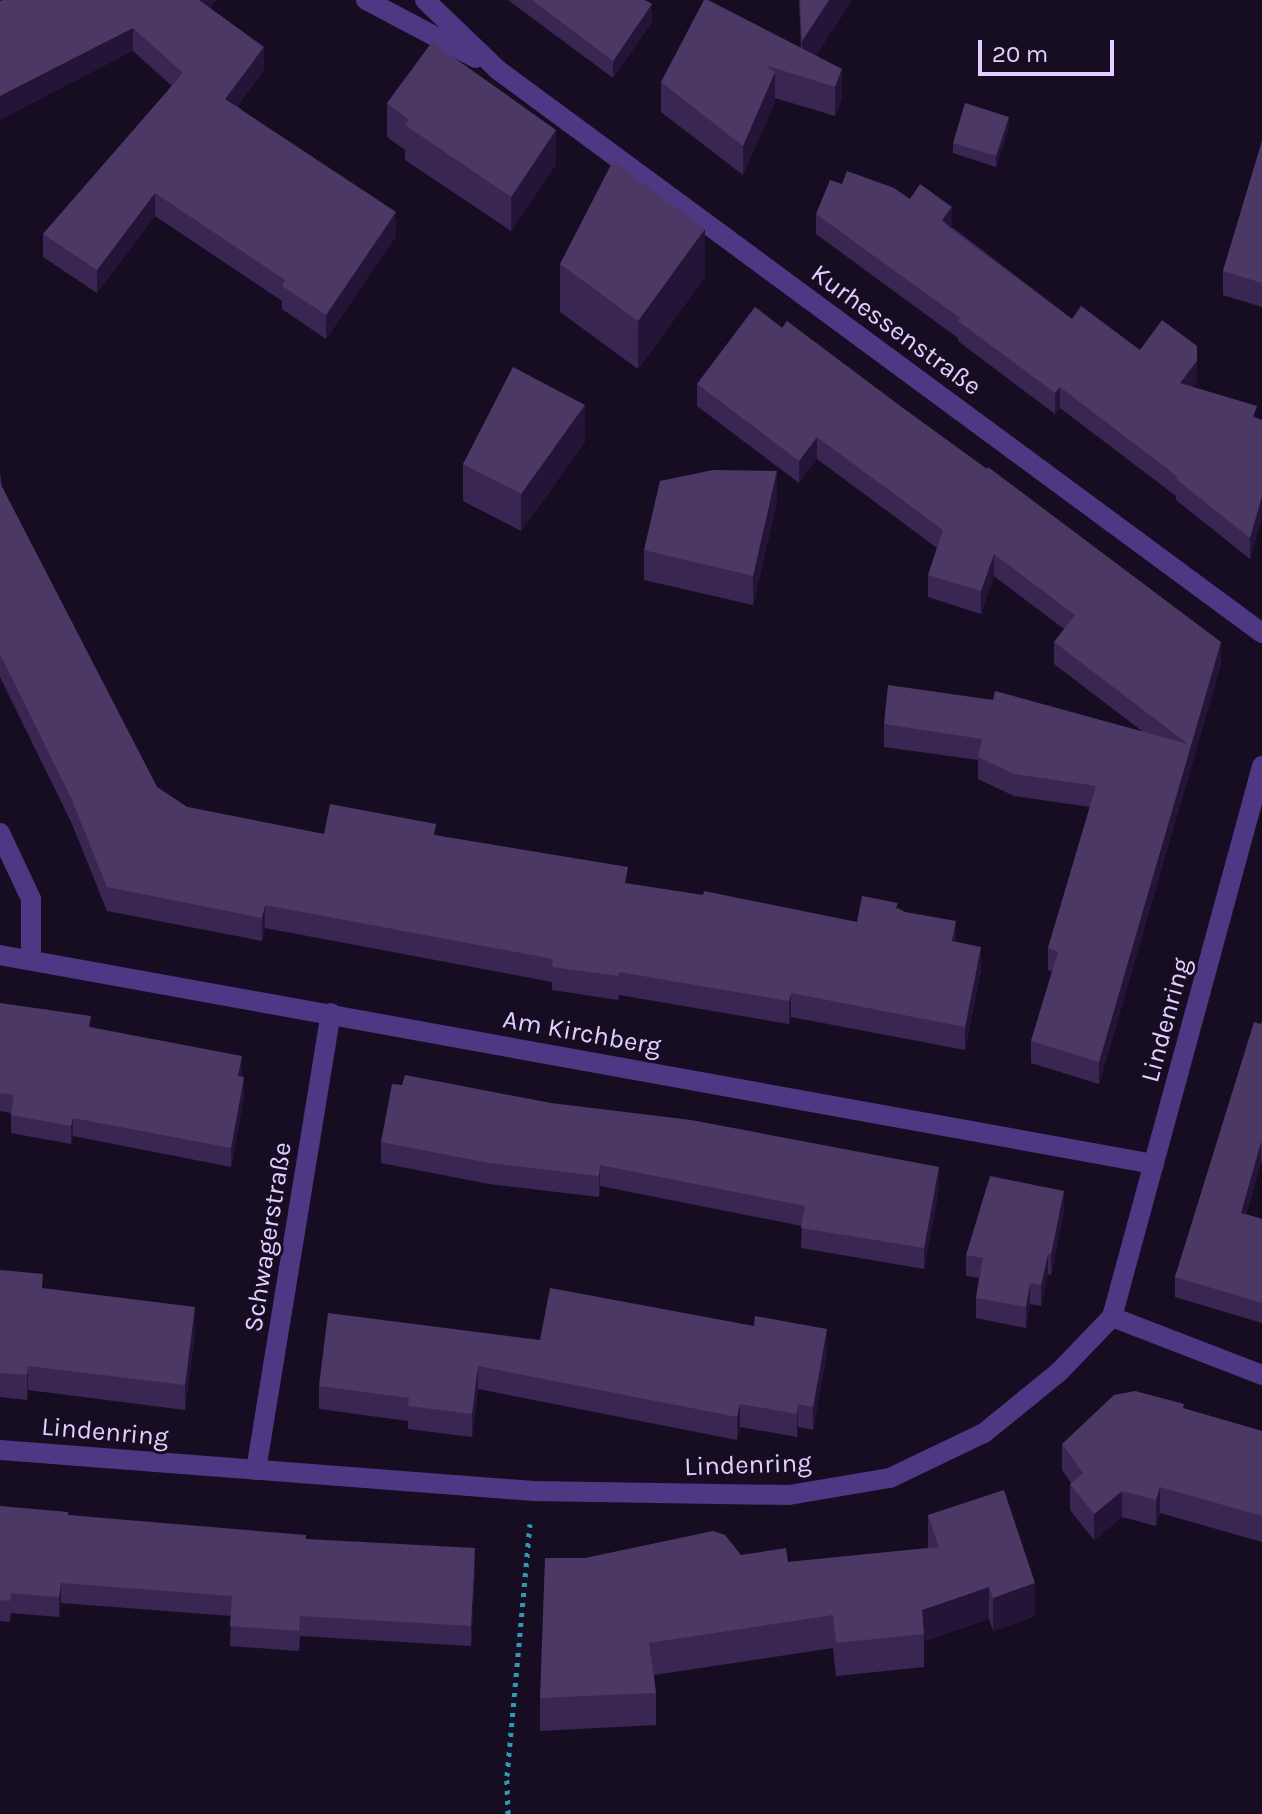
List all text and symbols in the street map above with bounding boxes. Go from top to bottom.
scale bar [982,24,1118,74]
text: 20 m [992,40,1048,68]
street label: Kurhessenstraße [805,258,987,402]
street label: Lindenring [1134,954,1198,1086]
street label: Am Kirchberg [501,1004,663,1062]
street label: Schwagerstraße [238,1140,298,1334]
street label: Lindenring [40,1411,170,1453]
street label: Lindenring [684,1447,812,1483]

